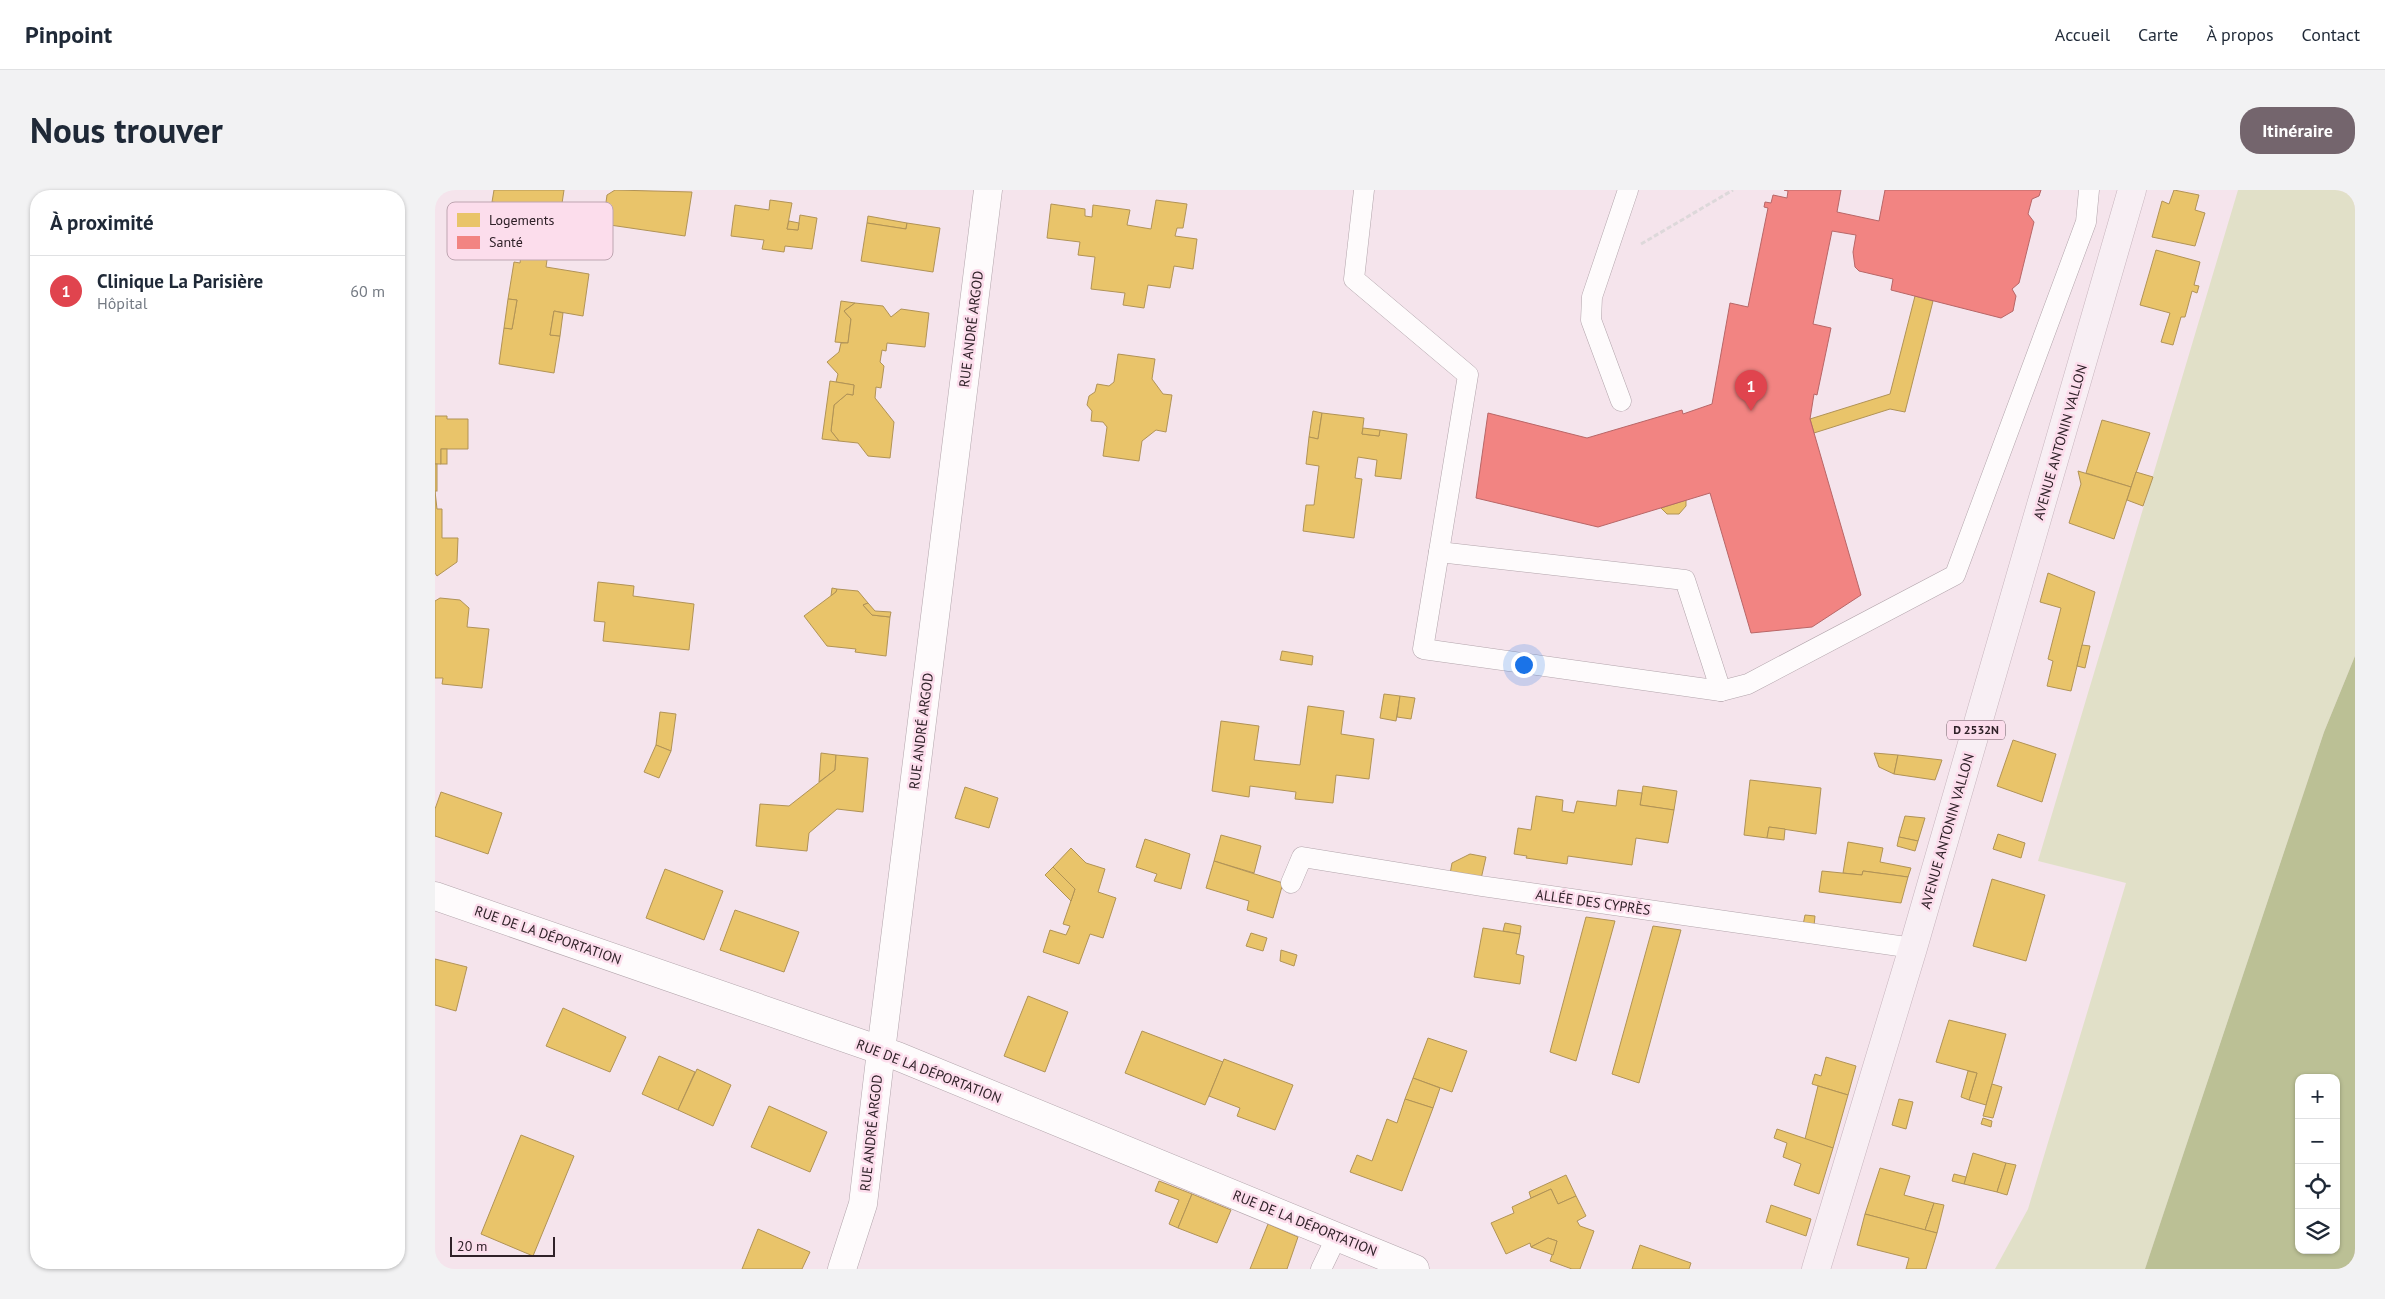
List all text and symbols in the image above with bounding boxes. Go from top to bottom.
text: Pinpoint [25,19,112,50]
text: Accueil [2055,23,2110,46]
text: Carte [2138,23,2179,46]
text: À propos [2207,23,2274,46]
text: Contact [2302,23,2360,46]
text: Nous trouver [30,107,223,153]
button: Itinéraire [2240,107,2355,154]
legend [447,202,613,260]
text: À proximité [50,209,154,236]
text: Logements [489,211,554,229]
text: Santé [489,233,523,251]
text: Clinique La Parisière [97,269,263,293]
street label: RUE ANDRÉ ARGOD [955,270,987,388]
text: 1 [61,281,71,301]
text: 60 m [350,281,385,301]
text: Hôpital [97,293,147,313]
street label: AVENUE ANTONIN VALLON [2029,362,2091,522]
pin: 1 [1735,370,1767,411]
your location [1511,652,1537,678]
street label: RUE ANDRÉ ARGOD [905,672,937,790]
road number: D 2532N [1947,720,2005,740]
street label: AVENUE ANTONIN VALLON [1916,751,1978,911]
street label: ALLÉE DES CYPRÈS [1534,885,1652,919]
street label: RUE DE LA DÉPORTATION [472,901,624,969]
street label: RUE DE LA DÉPORTATION [854,1035,1004,1107]
street label: RUE ANDRÉ ARGOD [856,1074,886,1192]
map controls [2295,1074,2340,1254]
button: + [2295,1074,2340,1119]
button: − [2295,1119,2340,1164]
button: locate [2295,1164,2340,1209]
street label: RUE DE LA DÉPORTATION [1230,1186,1380,1260]
button: layers [2295,1209,2340,1254]
scale bar [450,1234,555,1257]
text: 20 m [457,1237,487,1255]

